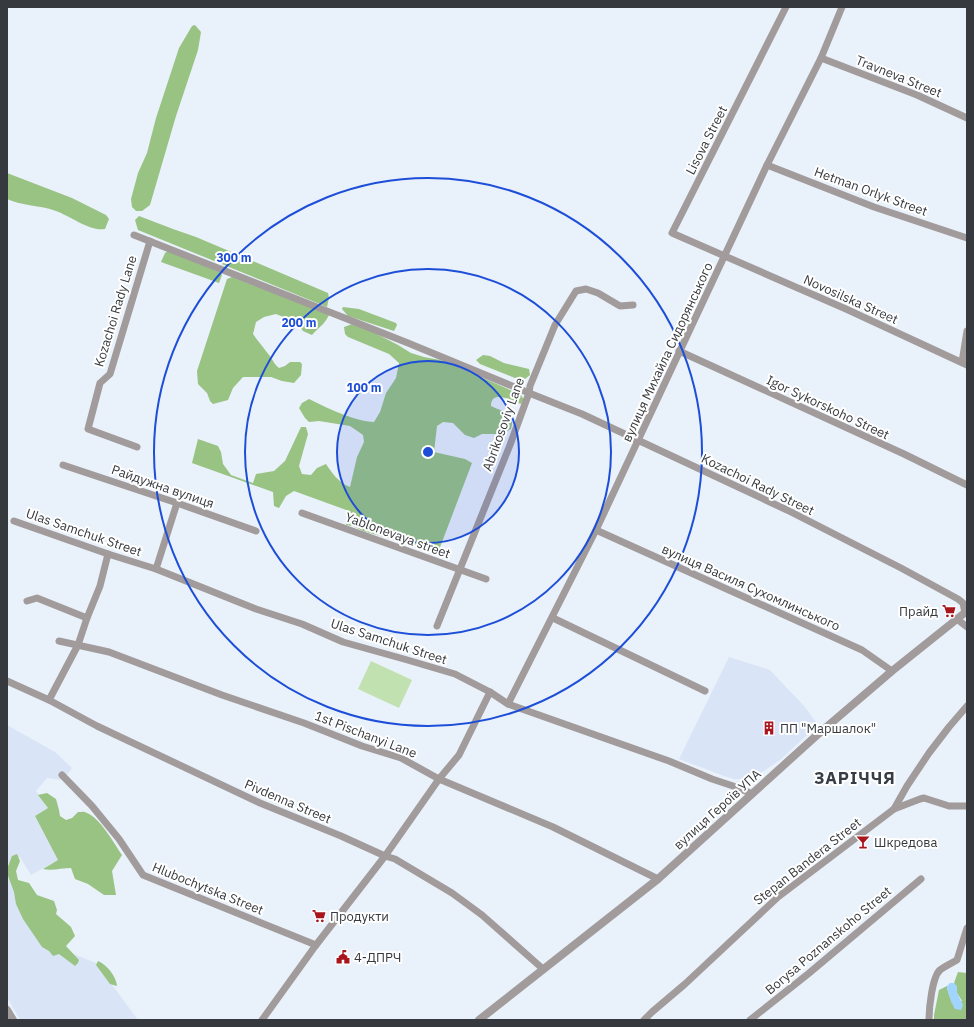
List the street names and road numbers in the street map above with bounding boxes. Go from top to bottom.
street label: Travneva Street [853,52,944,101]
street label: Lisova Street [682,103,731,178]
street label: Hetman Orlyk Street [812,163,930,220]
street label: Kozachoi Rady Lane [90,253,141,369]
street label: вулиця Михайла Сидорянського [618,260,717,445]
street label: Novosilska Street [801,271,901,328]
street label: Igor Sykorskoho Street [764,372,892,443]
street label: Abrikosoviy Lane [479,375,528,473]
street label: Kozachoi Rady Street [699,450,817,519]
street label: Райдужна вулиця [109,461,216,512]
street label: Ulas Samchuk Street [24,505,144,560]
street label: Yablonevaya street [343,509,453,562]
street label: вулиця Василя Сухомлинського [659,540,843,635]
street label: Ulas Samchuk Street [328,615,449,668]
street label: 1st Pischanyi Lane [312,707,419,762]
street label: вулиця Героїв УПА [670,765,765,853]
street label: Pivdenna Street [242,776,334,827]
street label: Stepan Bandera Street [750,814,865,909]
street label: Hlubochytska Street [150,858,266,919]
street label: Borysa Poznanskoho Street [762,883,895,998]

